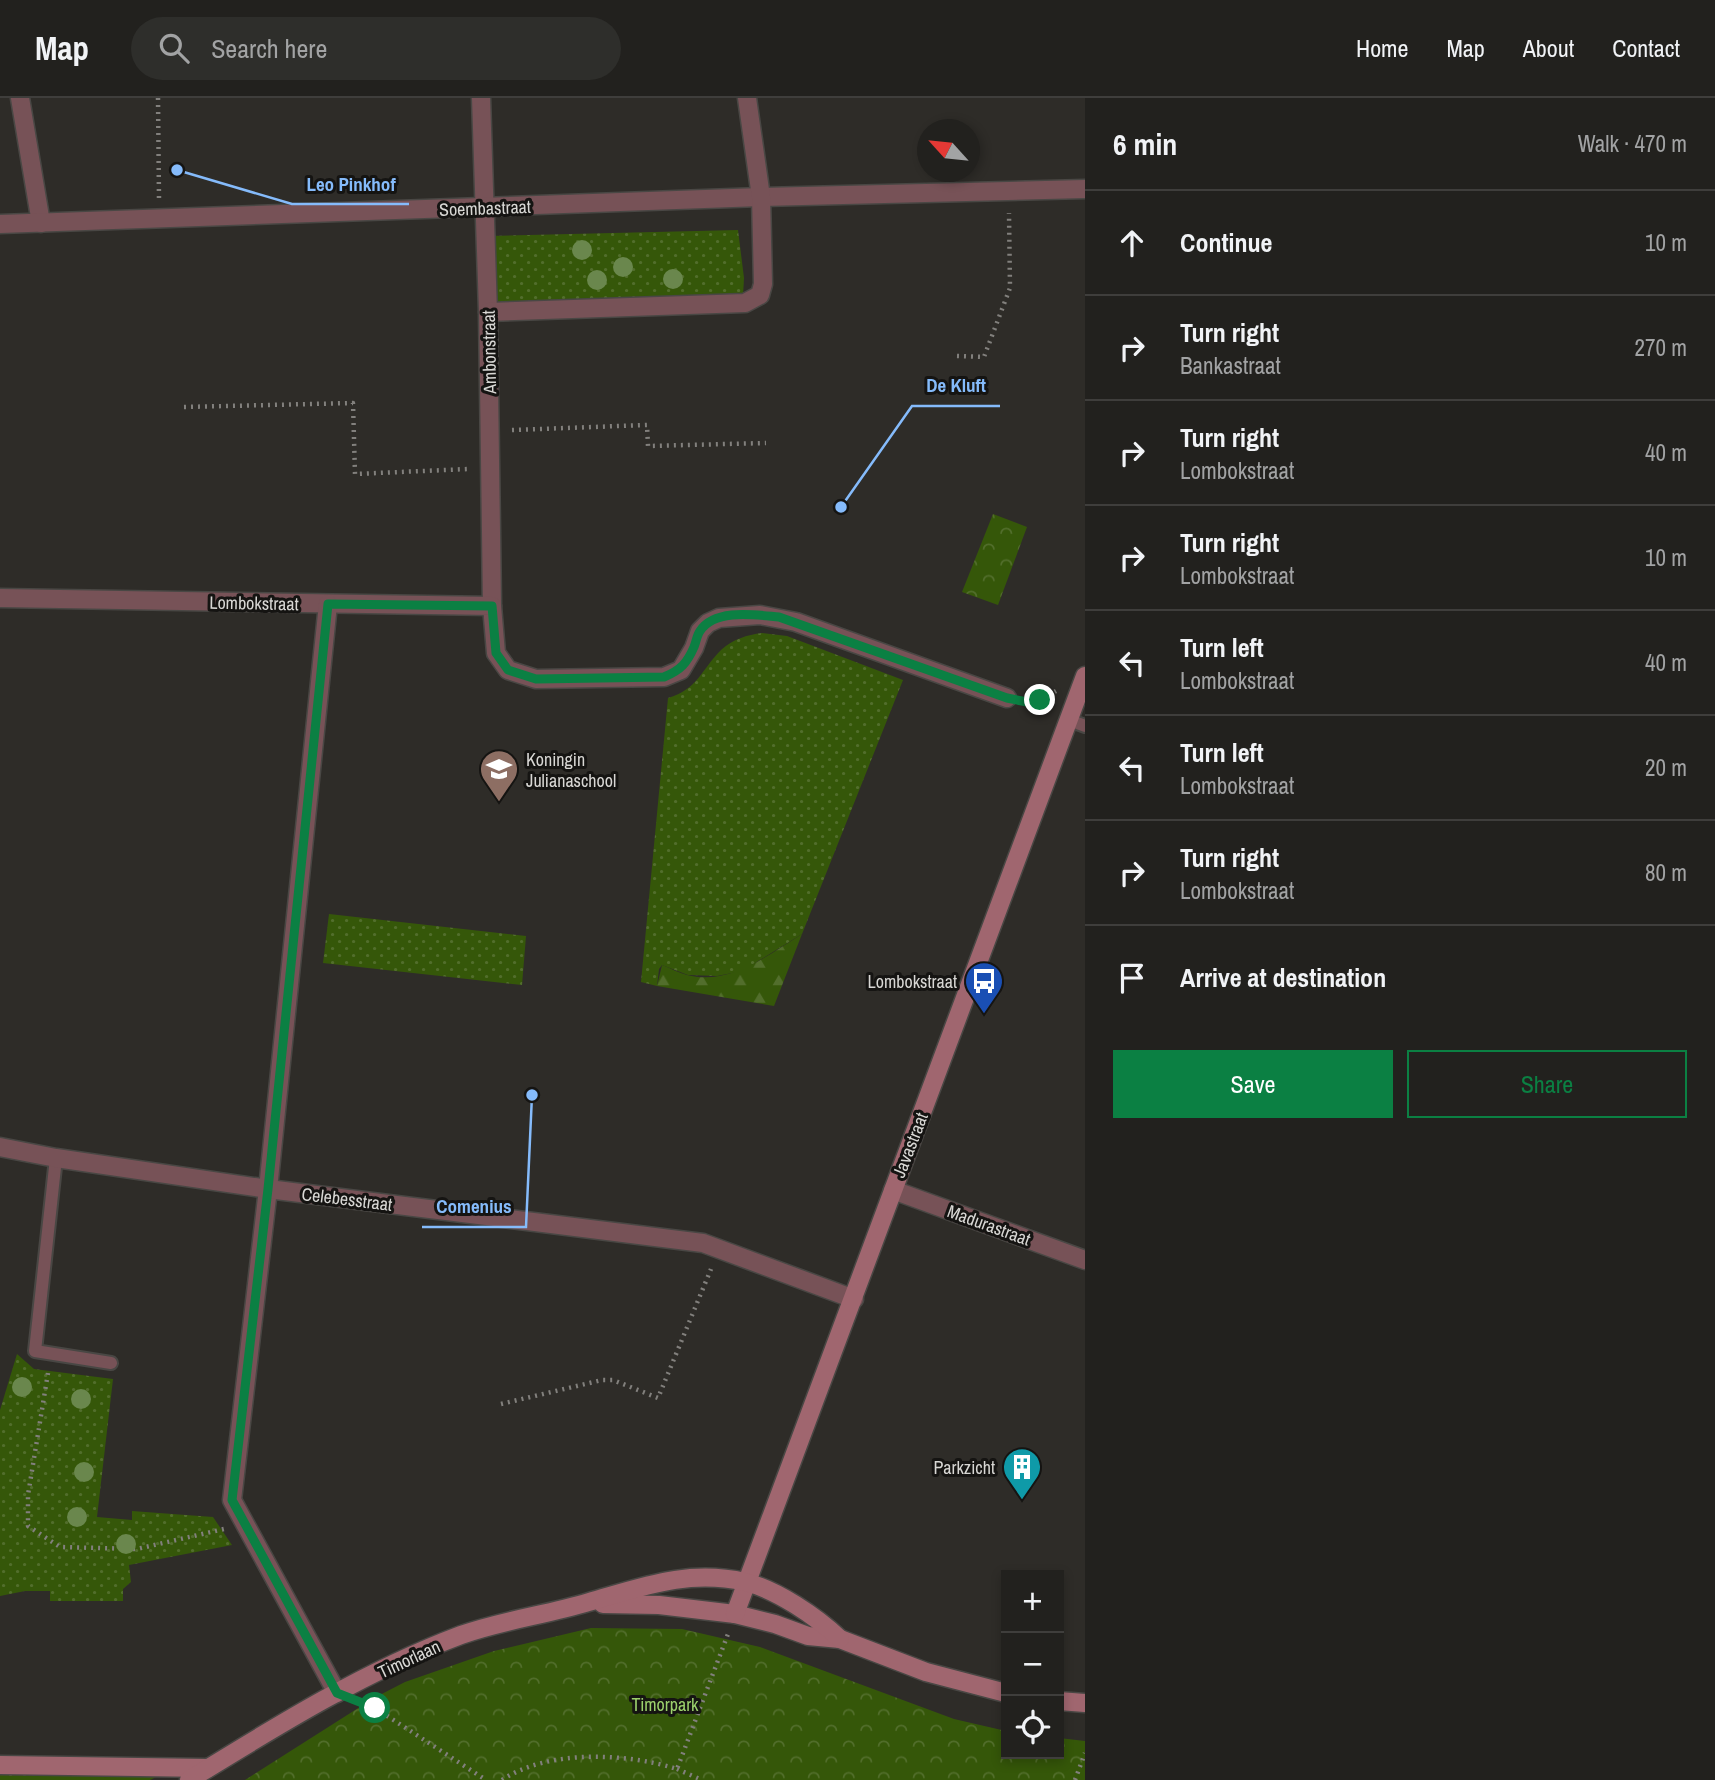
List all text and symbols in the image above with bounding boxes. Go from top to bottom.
search box [131,17,621,80]
text: Map [35,26,89,70]
icon: search [155,29,193,67]
text: Search here [211,31,327,66]
text: Home [1356,32,1408,64]
text: Map [1446,32,1485,64]
text: About [1523,32,1574,64]
text: Contact [1612,32,1680,64]
north arrow [917,119,980,182]
text: 6 min [1113,124,1177,164]
text: Walk · 470 m [1578,128,1687,159]
callout: Leo Pinkhof [292,164,409,204]
text: Leo Pinkhof [306,171,396,197]
street label: Soembastraat [439,194,531,222]
icon: ahead [1113,224,1151,262]
text: Continue [1180,225,1272,260]
text: 10 m [1645,227,1687,258]
street label: Ambonstraat [476,310,502,395]
text: Turn right [1180,315,1279,350]
icon: right [1113,329,1151,367]
text: 270 m [1635,332,1687,363]
text: Bankastraat [1180,350,1281,381]
callout: De Kluft [912,366,1000,406]
text: De Kluft [926,372,986,398]
text: Turn right [1180,420,1279,455]
icon: right [1113,434,1151,472]
text: 40 m [1645,437,1687,468]
text: Lombokstraat [1180,455,1294,486]
text: Turn right [1180,525,1279,560]
icon: right [1113,539,1151,577]
text: 10 m [1645,542,1687,573]
text: Lombokstraat [1180,560,1294,591]
street label: Lombokstraat [209,590,299,616]
text: Turn left [1180,630,1264,665]
icon: left [1113,644,1151,682]
text: 40 m [1645,647,1687,678]
text: Lombokstraat [1180,665,1294,696]
route end [1024,684,1055,715]
text: Turn left [1180,735,1264,770]
place label: Koningin Julianaschool [526,747,616,793]
school or university icon: Koningin Julianaschool [478,748,520,803]
icon: left [1113,749,1151,787]
text: 20 m [1645,752,1687,783]
text: Lombokstraat [1180,770,1294,801]
text: Turn right [1180,840,1279,875]
icon: right [1113,854,1151,892]
text: 80 m [1645,857,1687,888]
text: Lombokstraat [1180,875,1294,906]
icon: arrive [1113,959,1151,997]
bus stop icon: Lombokstraat [963,960,1005,1015]
text: Arrive at destination [1180,960,1386,995]
place label: Lombokstraat [868,969,957,994]
button: Save [1113,1050,1393,1118]
button: Share [1407,1050,1687,1118]
street label: Javastraat [886,1109,934,1181]
street label: Celebesstraat [300,1181,394,1217]
callout: Comenius [422,1187,526,1227]
text: Comenius [436,1193,512,1219]
street label: Madurastraat [944,1198,1034,1252]
building icon: Parkzicht [1001,1446,1043,1501]
place label: Parkzicht [933,1455,995,1480]
map controls [1001,1570,1064,1759]
button: + [1001,1570,1064,1633]
button: − [1001,1633,1064,1696]
street label: Timorlaan [374,1634,444,1684]
route start [359,1692,390,1723]
park label: Timorpark [632,1692,699,1717]
button: locate [1001,1696,1064,1759]

